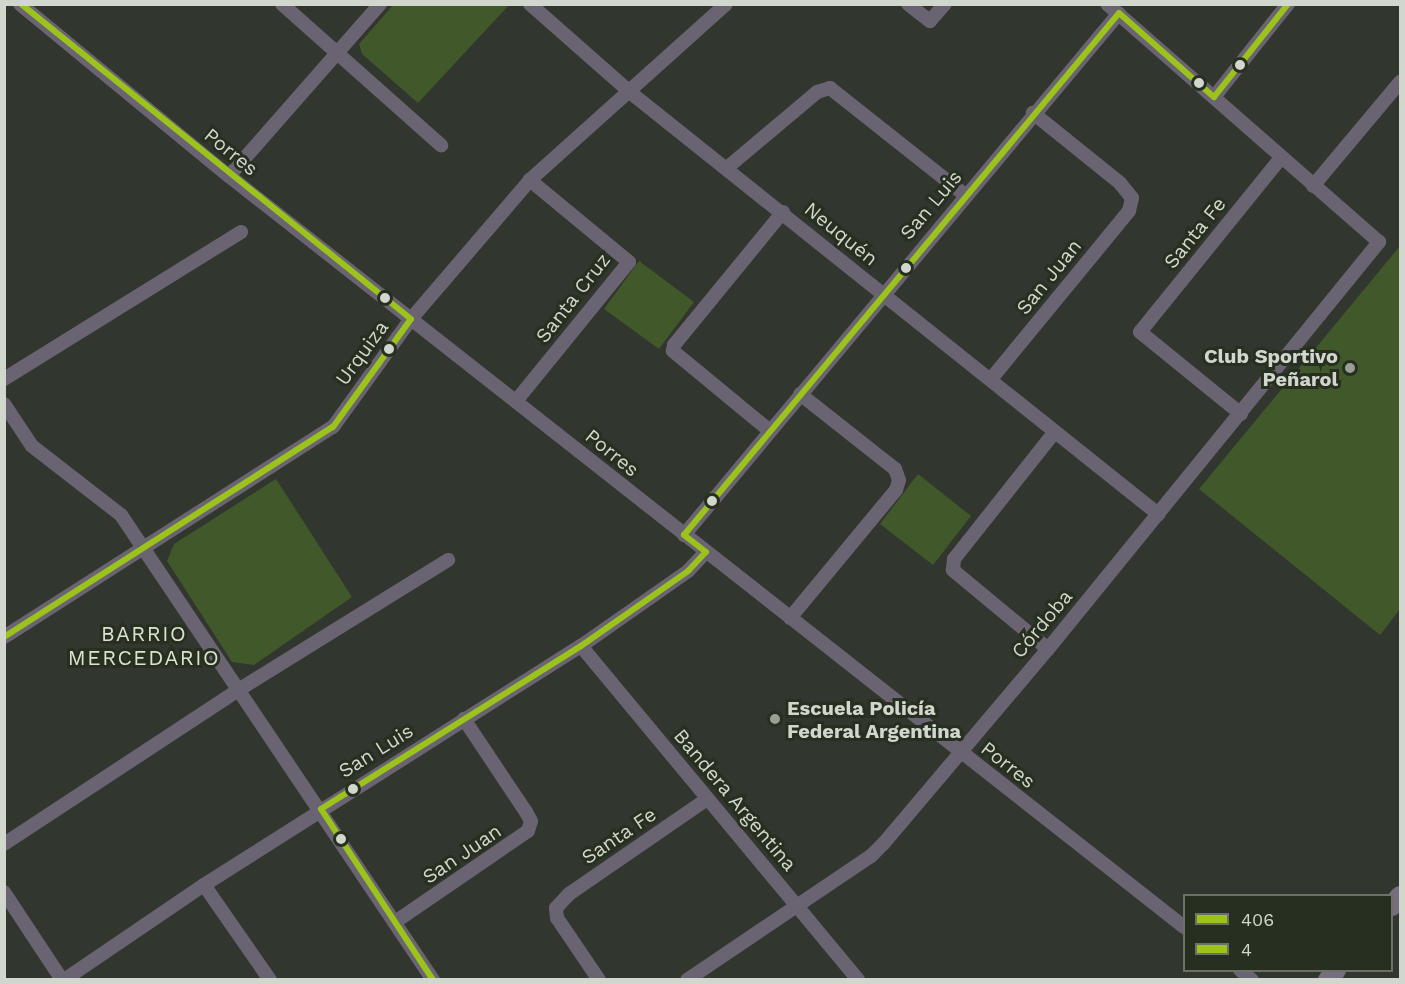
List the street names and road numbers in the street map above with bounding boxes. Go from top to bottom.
street label: Porres [199,123,263,181]
street label: San Luis [895,165,967,245]
street label: Santa Fe [1159,192,1231,274]
street label: Neuquén [800,197,882,271]
street label: San Juan [1011,234,1087,320]
street label: Santa Cruz [530,248,616,348]
street label: Urquiza [331,316,393,390]
street label: Porres [580,424,644,482]
street label: Córdoba [1006,585,1078,663]
street label: San Luis [334,719,418,783]
street label: Bandera Argentina [668,724,802,876]
street label: Porres [976,736,1040,794]
street label: Santa Fe [577,802,661,870]
street label: San Juan [418,819,506,889]

